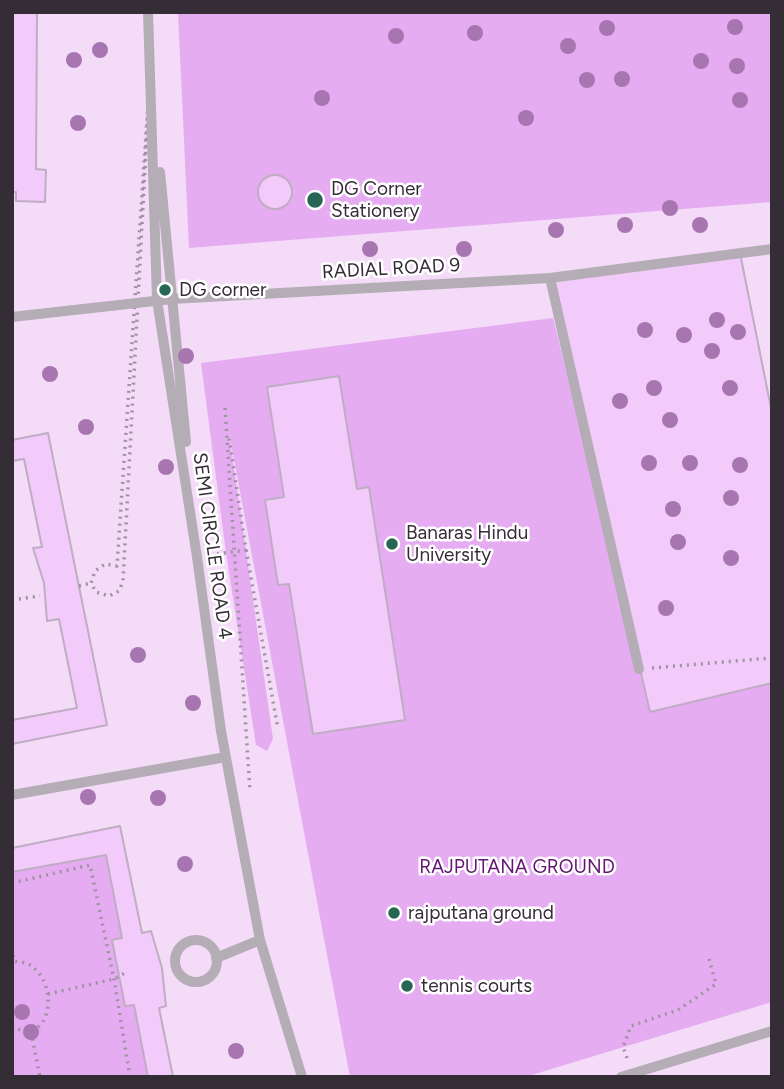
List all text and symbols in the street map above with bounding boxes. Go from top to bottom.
place label: DG Corner Stationery [331,178,422,222]
marker: DG Corner Stationery [305,190,325,210]
street label: RADIAL ROAD 9 [321,254,461,284]
place label: DG corner [179,279,266,301]
marker: DG corner [157,282,173,298]
street label: SEMI CIRCLE ROAD 4 [188,451,236,641]
place label: Banaras Hindu University [406,522,528,566]
marker: Banaras Hindu University [384,536,400,552]
park label: RAJPUTANA GROUND [419,856,615,878]
place label: rajputana ground [408,902,554,924]
marker: rajputana ground [386,905,402,921]
place label: tennis courts [421,975,532,997]
marker: tennis courts [399,978,415,994]

